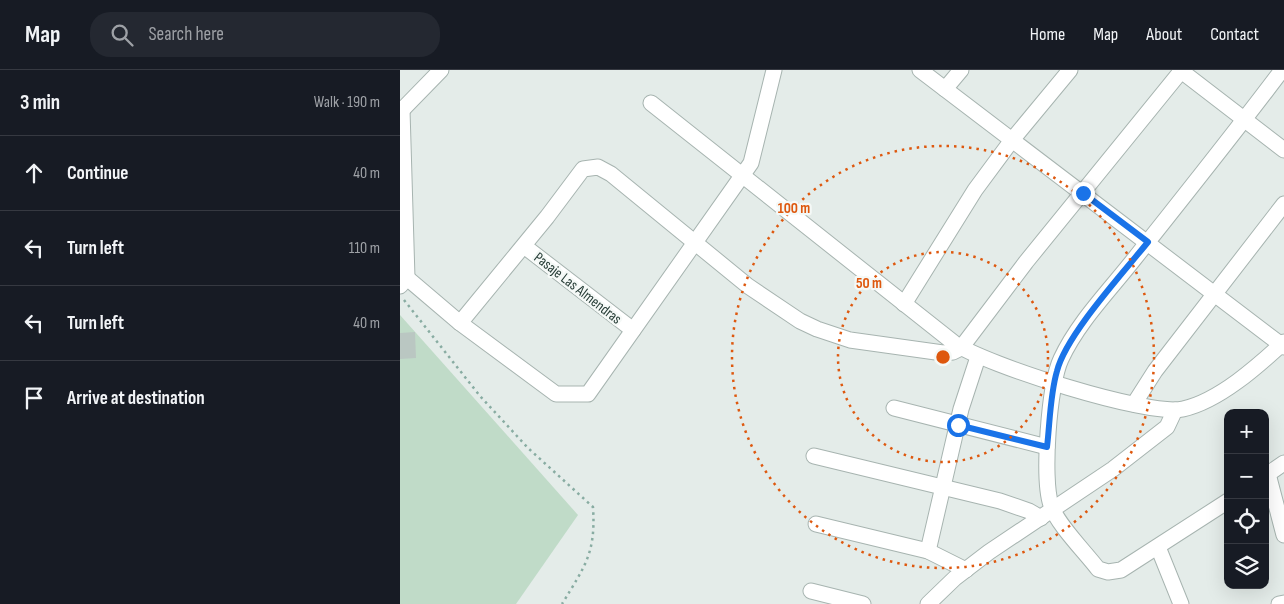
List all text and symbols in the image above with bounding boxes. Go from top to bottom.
search box [90,12,440,57]
text: Map [25,20,60,49]
icon: search [108,21,136,49]
text: Search here [148,23,224,46]
text: Home [1030,24,1065,45]
text: Map [1093,24,1118,45]
text: About [1146,24,1182,45]
text: Contact [1210,24,1259,45]
text: 3 min [20,90,60,115]
text: Walk · 190 m [314,93,380,112]
icon: ahead [20,159,48,187]
text: Continue [67,162,128,185]
text: 40 m [353,164,380,183]
route end [1072,182,1095,205]
text: 100 m [778,199,810,218]
icon: left [20,234,48,262]
text: Turn left [67,237,124,260]
text: 110 m [349,239,380,258]
street label: Pasaje Las Almendras [530,248,625,329]
text: 50 m [856,274,882,293]
icon: left [20,309,48,337]
text: Turn left [67,312,124,335]
text: 40 m [353,314,380,333]
centre of rings [934,348,952,366]
icon: arrive [20,384,48,412]
text: Arrive at destination [67,387,205,410]
map controls [1224,409,1269,589]
button: + [1224,409,1269,454]
route start [947,414,970,437]
button: − [1224,454,1269,499]
button: locate [1224,499,1269,544]
button: layers [1224,544,1269,589]

